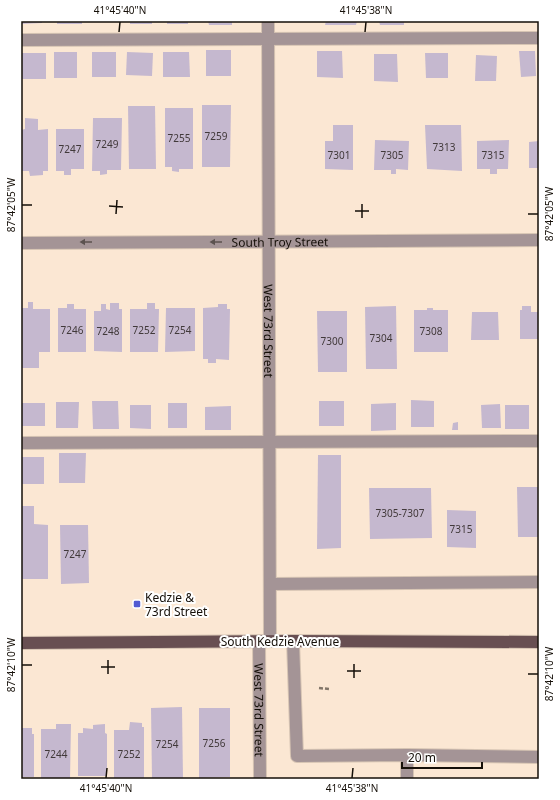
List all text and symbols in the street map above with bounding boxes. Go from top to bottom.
text: 41°45'40"N [94,3,146,17]
text: 41°45'38"N [340,3,392,17]
house number: 7259 [205,129,228,143]
house number: 7255 [168,131,191,145]
house number: 7249 [96,137,119,151]
house number: 7313 [433,140,456,154]
house number: 7247 [59,142,82,156]
house number: 7301 [328,148,350,162]
house number: 7305 [381,148,404,162]
house number: 7315 [482,148,505,162]
text: 87°42'05"W [4,177,18,232]
text: 87°42'05"W [542,186,556,241]
street label: South Troy Street [232,233,329,250]
one-way arrow [79,239,92,245]
one-way arrow [209,239,222,245]
street label: West 73rd Street [260,284,278,378]
house number: 7246 [61,323,84,337]
house number: 7252 [133,323,156,337]
house number: 7254 [169,323,192,337]
house number: 7248 [97,324,120,338]
house number: 7308 [420,324,443,338]
house number: 7304 [370,331,393,345]
house number: 7300 [321,334,344,348]
house number: 7305-7307 [376,506,425,520]
house number: 7315 [450,522,473,536]
house number: 7247 [64,547,87,561]
place label: Kedzie & 73rd Street [145,589,208,620]
marker: Kedzie & 73rd Street [132,599,142,609]
street label: South Kedzie Avenue [221,633,339,650]
text: 87°42'10"W [4,637,18,692]
text: 87°42'10"W [542,646,556,701]
street label: West 73rd Street [251,663,268,757]
house number: 7256 [203,736,226,750]
house number: 7254 [156,737,179,751]
scale bar [402,744,482,770]
house number: 7244 [45,747,68,761]
house number: 7252 [118,747,141,761]
text: 20 m [408,749,436,766]
text: 41°45'40"N [80,781,132,795]
text: 41°45'38"N [326,781,378,795]

